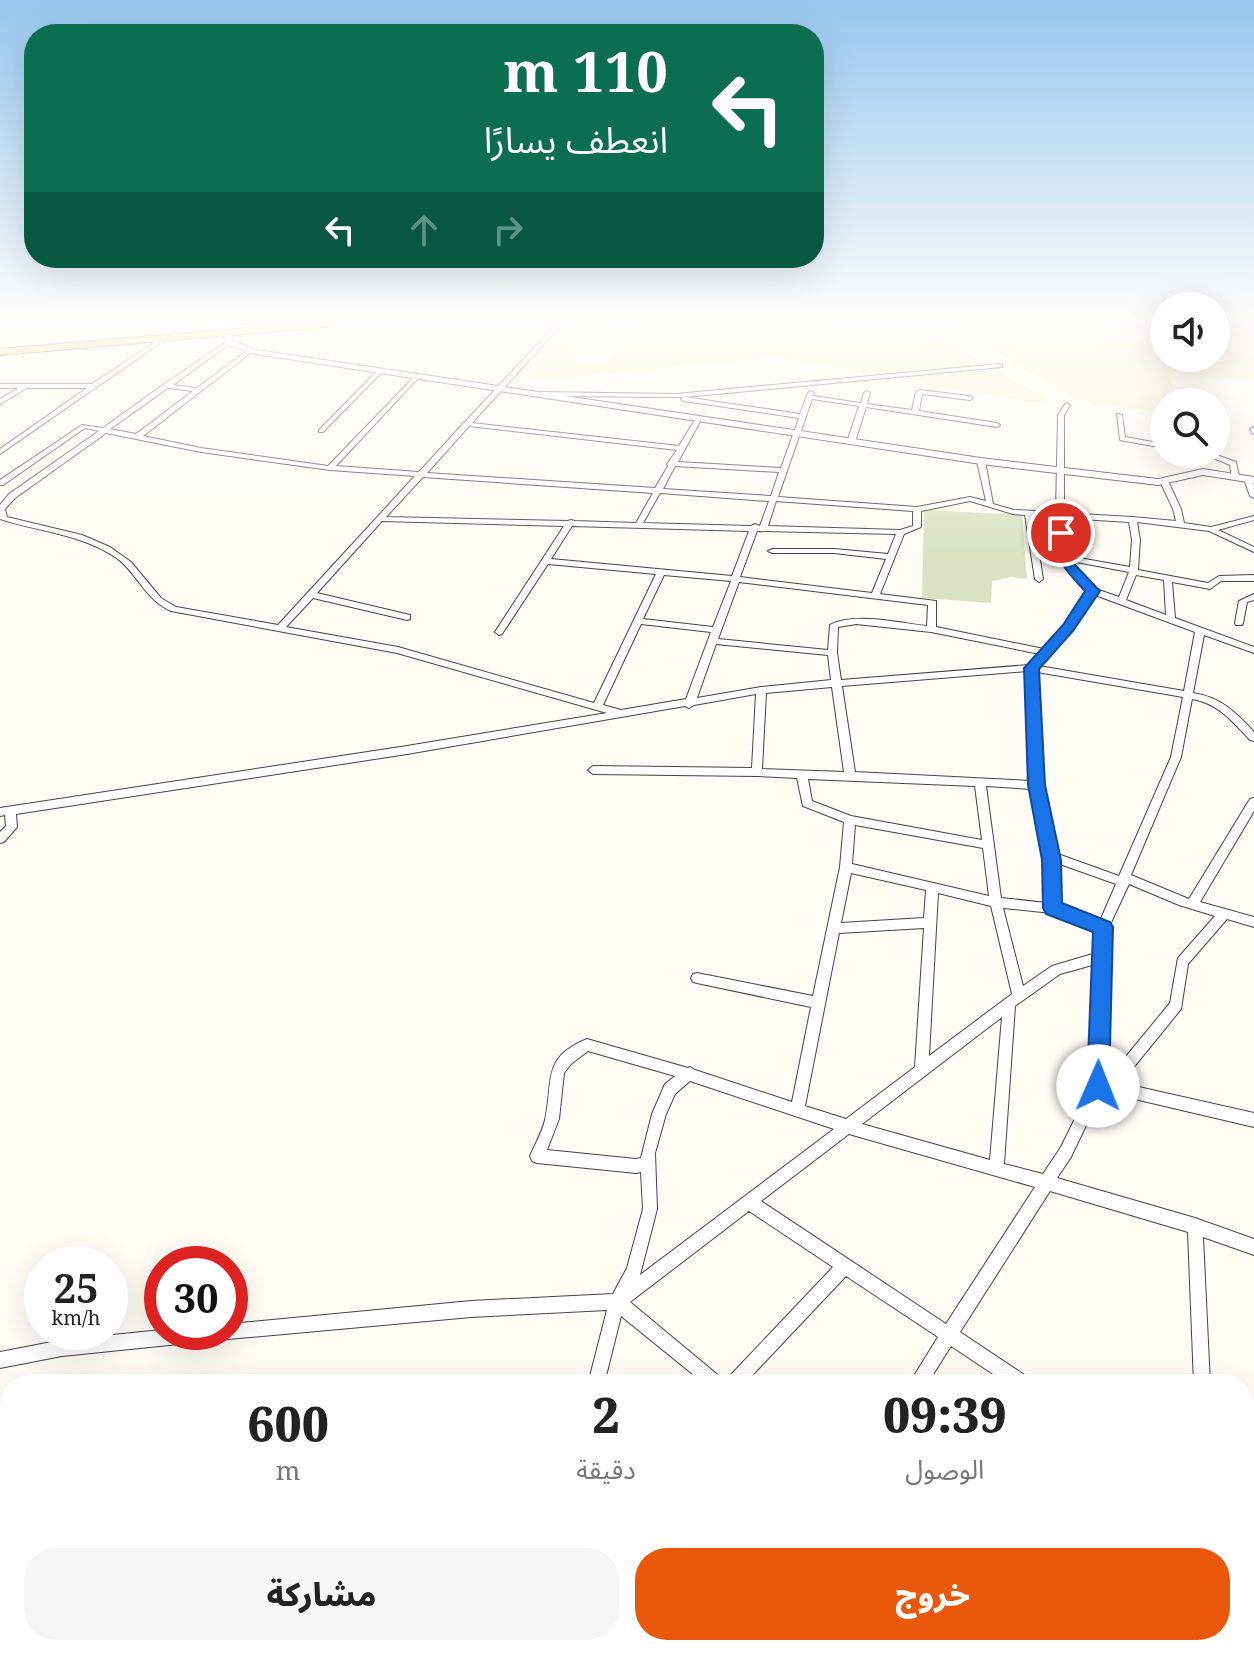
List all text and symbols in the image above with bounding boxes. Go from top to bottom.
text: 110 m [503,32,668,108]
icon: left [696,56,800,160]
text: انعطف يسارًا [484,115,668,164]
icon: left [318,208,362,252]
icon: ahead [402,208,446,252]
icon: right [486,208,530,252]
map controls [1150,292,1230,468]
button: sound [1150,292,1230,372]
button: search [1150,388,1230,468]
pin [1027,499,1095,567]
icon: arrive [1039,511,1083,555]
position arrow [1056,1044,1140,1128]
speed limit sign: 30 [144,1246,248,1350]
text: 25 [53,1260,99,1315]
text: km/h [51,1304,101,1331]
text: 2 [592,1382,620,1447]
text: 09:39 [883,1382,1007,1447]
text: 600 [247,1391,329,1456]
text: دقيقة [576,1451,636,1487]
text: الوصول [905,1451,984,1487]
text: m [276,1452,300,1488]
button: مشاركة [24,1548,619,1640]
button: خروج [635,1548,1230,1640]

